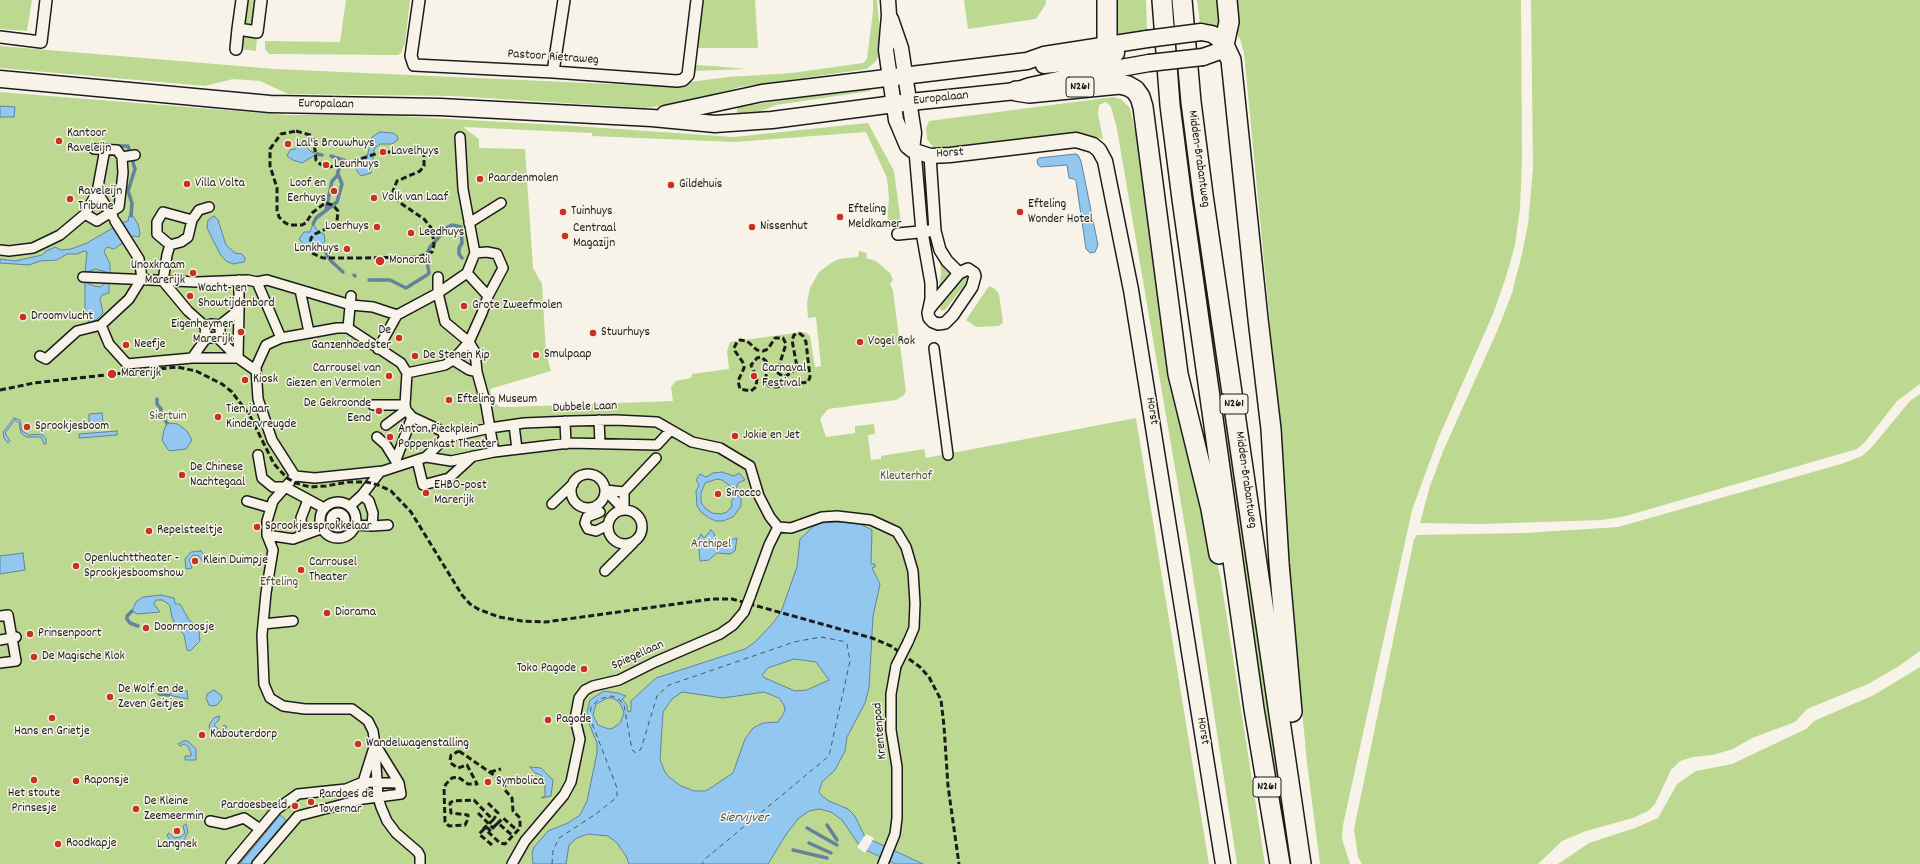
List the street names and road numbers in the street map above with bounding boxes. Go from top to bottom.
street label: Pastoor Rietraweg [507,47,599,69]
road number: N261 [1066,77,1094,97]
street label: Europalaan [913,88,969,110]
street label: Europalaan [298,97,354,113]
street label: Midden-Brabantweg [1183,110,1213,208]
street label: Horst [936,145,964,163]
road number: N261 [1220,394,1248,414]
street label: Horst [1141,396,1161,426]
street label: Dubbele Laan [552,399,618,417]
street label: Midden-Brabantweg [1230,431,1260,529]
street label: Spiegellaan [609,638,667,674]
street label: Krentenpad [871,702,891,760]
street label: Horst [1192,716,1212,746]
road number: N261 [1253,777,1281,797]

